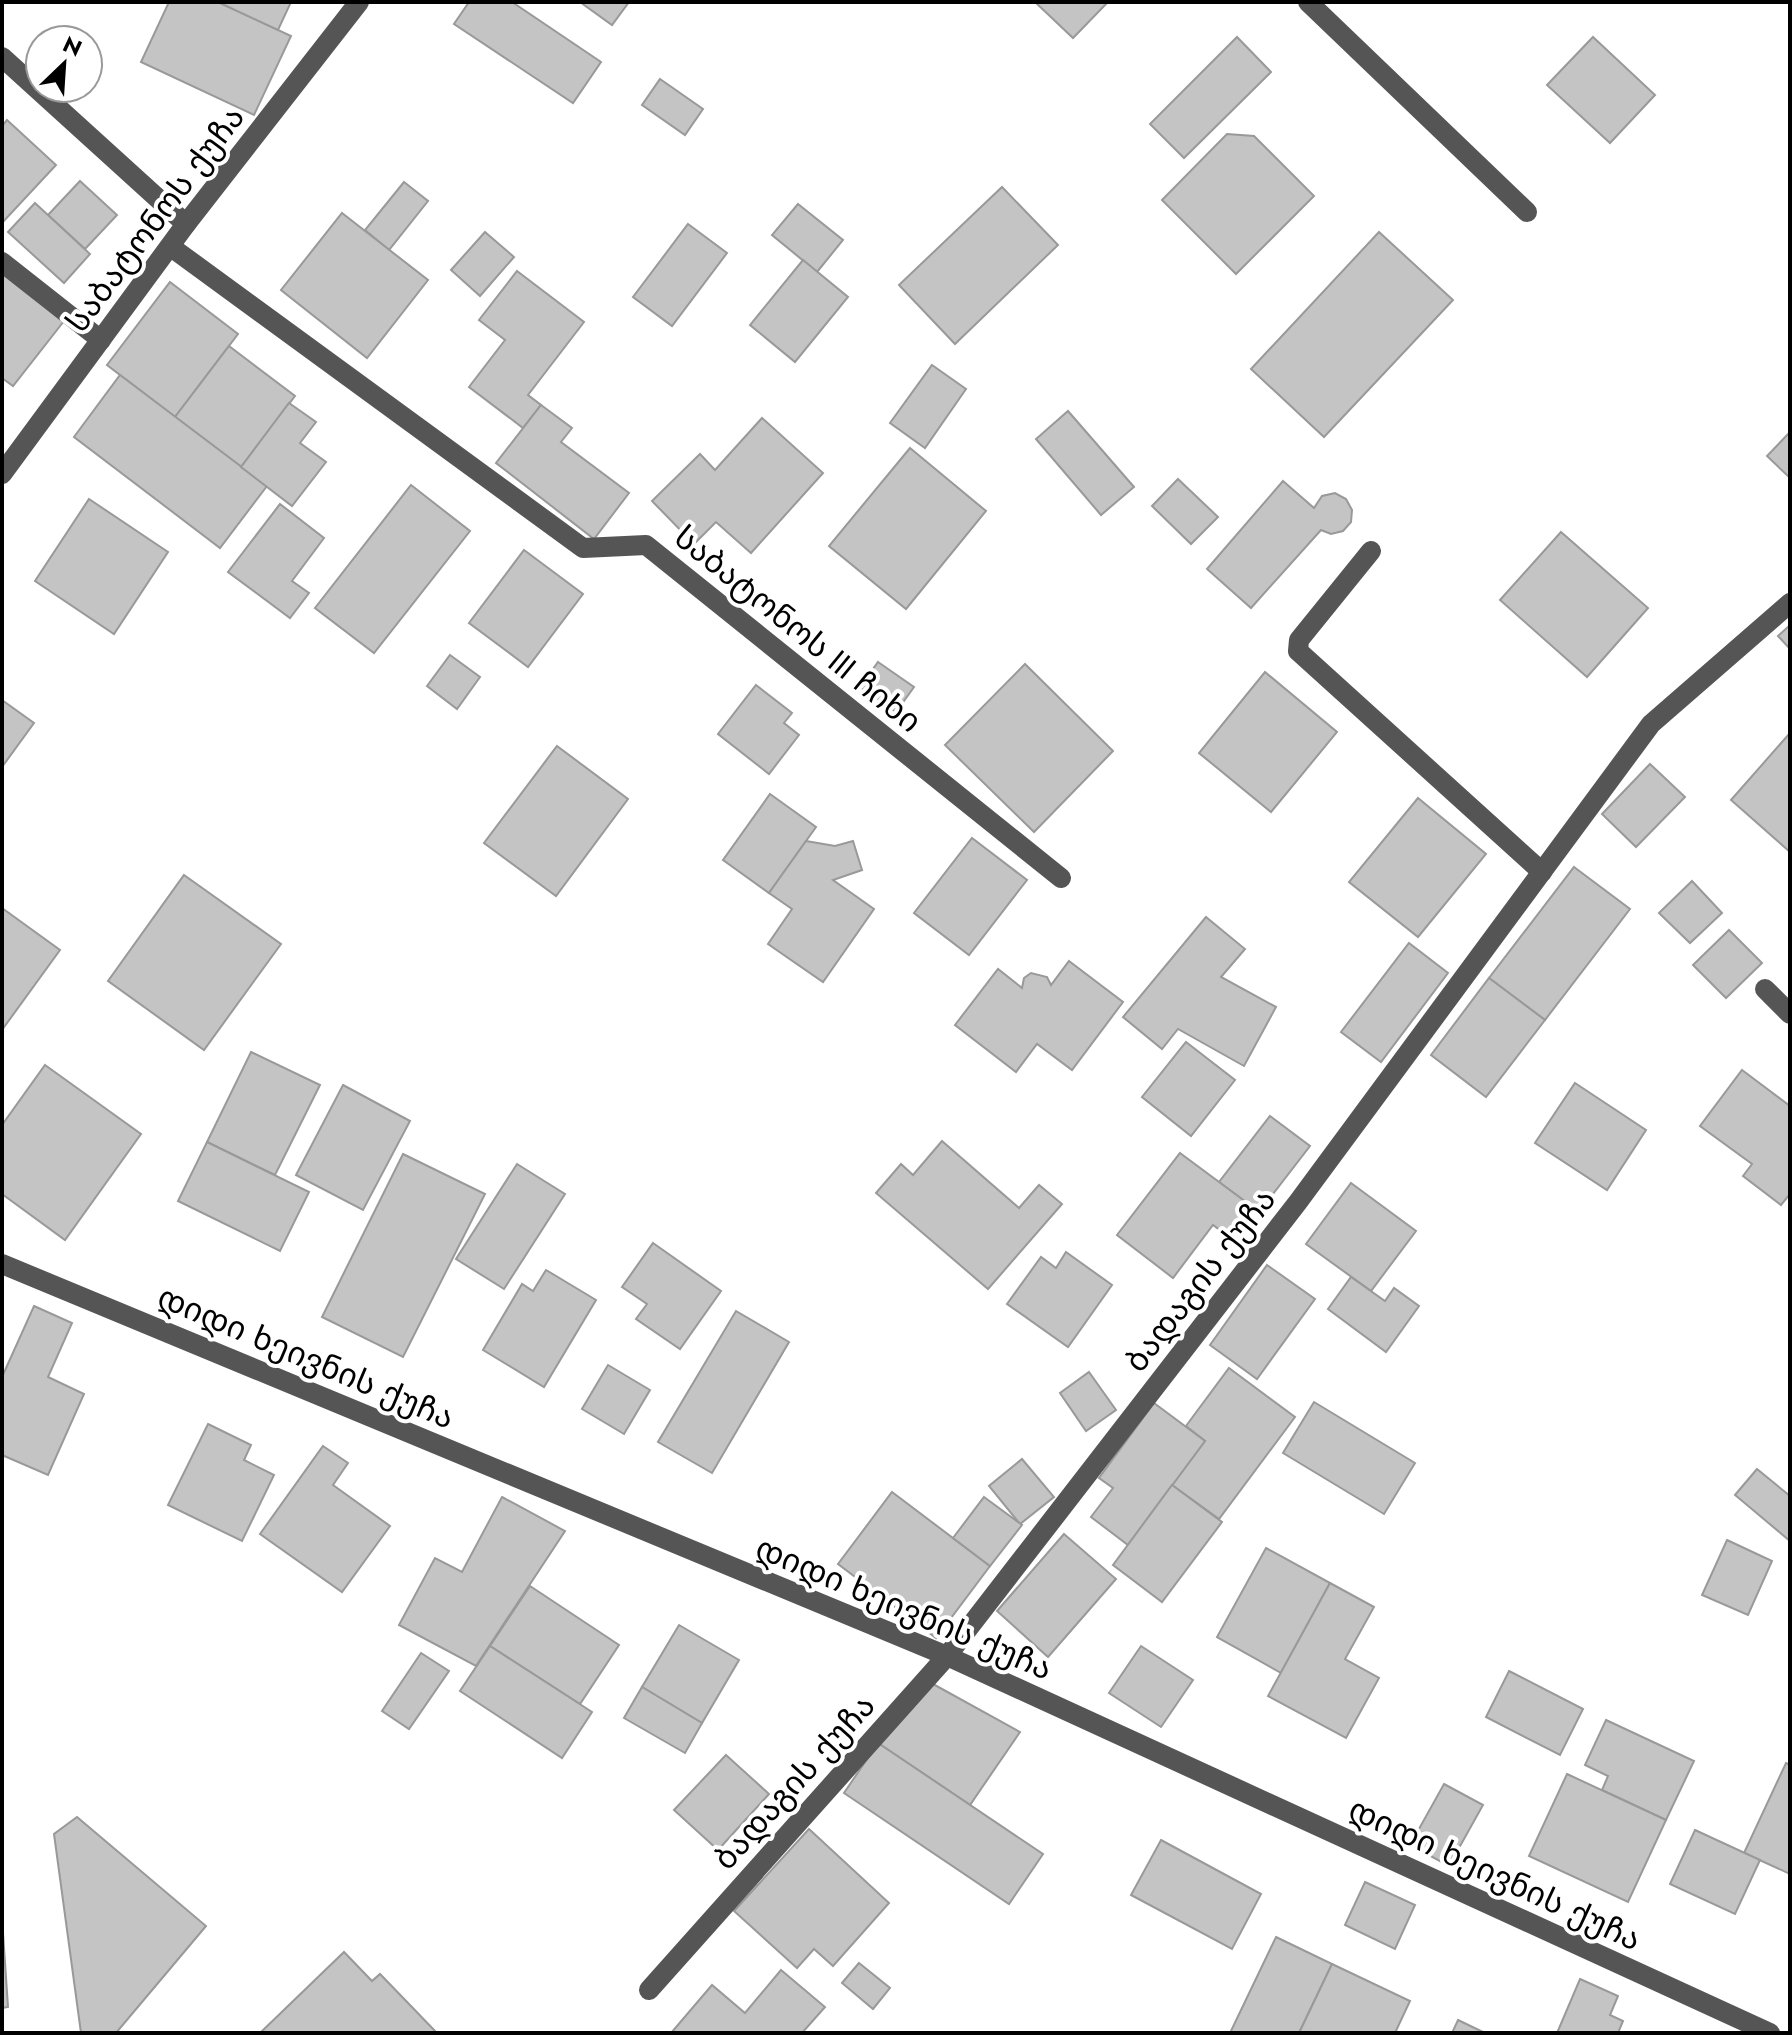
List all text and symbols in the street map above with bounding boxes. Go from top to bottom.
north arrow [24,24,104,104]
text: N [58,28,87,64]
street label: საბატონოს ქუჩა [54,96,256,342]
street label: საბატონოს III ჩიხი [664,515,932,743]
street label: ბადაგის ქუჩა [1113,1178,1287,1382]
street label: დიდი ხეივნის ქუჩა [151,1274,461,1440]
street label: დიდი ხეივნის ქუჩა [749,1525,1059,1691]
street label: ბადაგის ქუჩა [702,1684,886,1880]
street label: დიდი ხეივნის ქუჩა [1341,1786,1649,1962]

